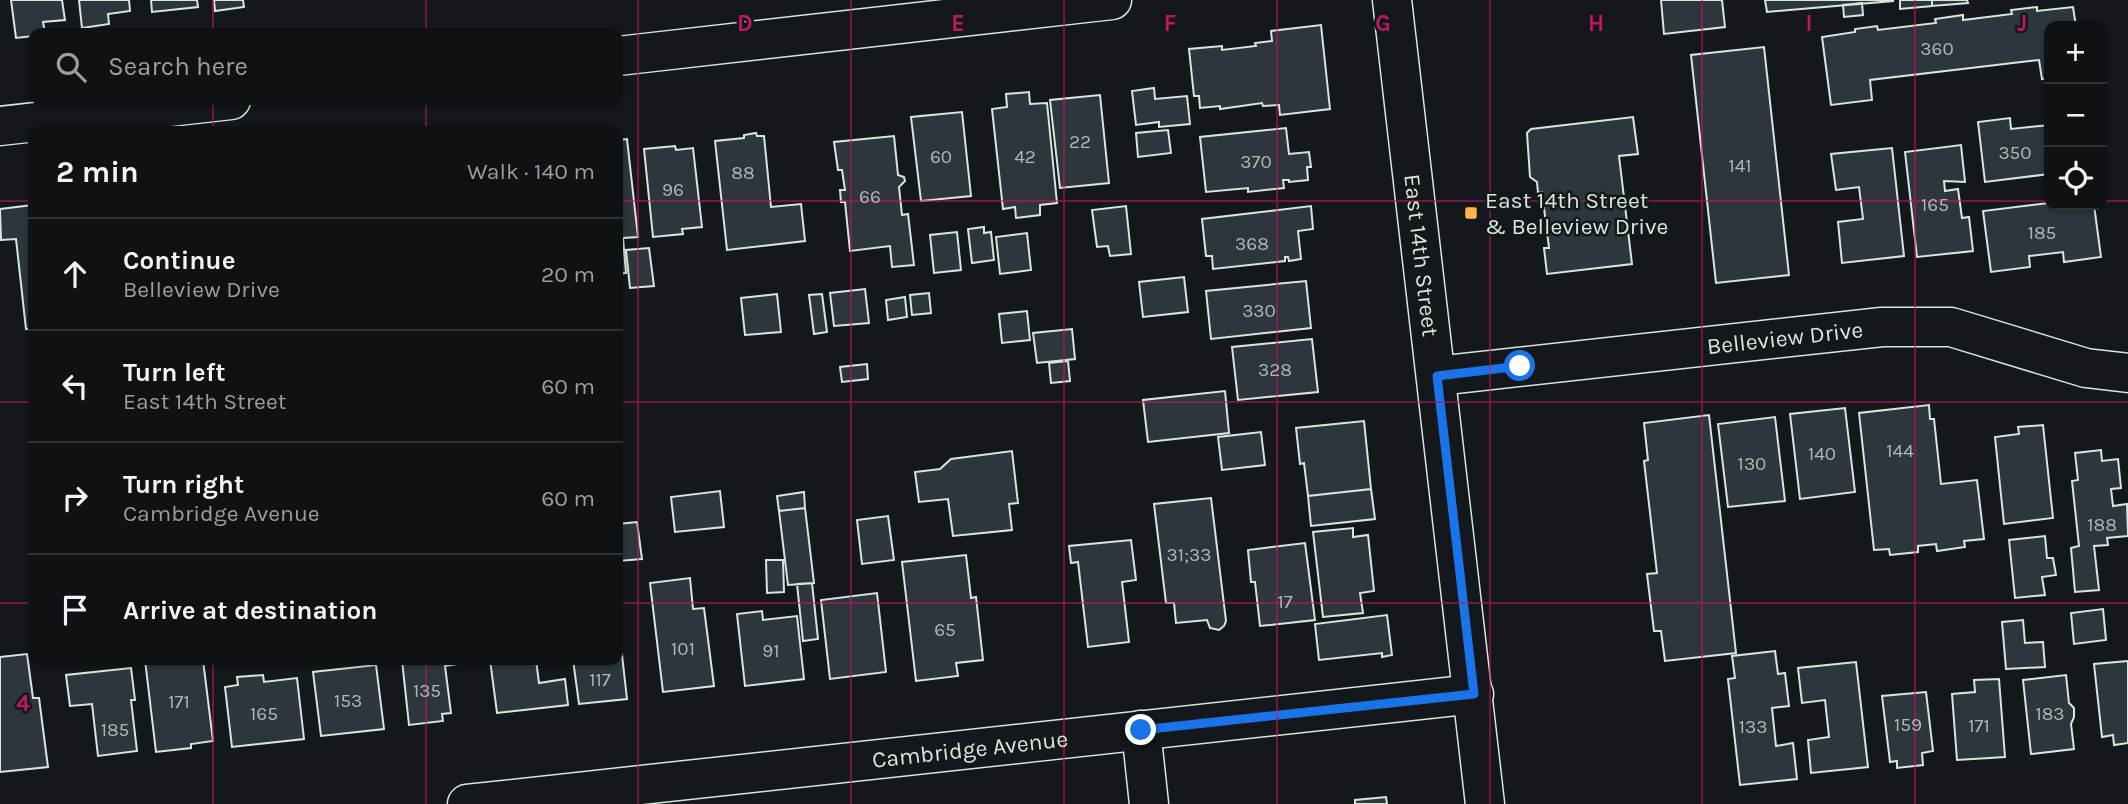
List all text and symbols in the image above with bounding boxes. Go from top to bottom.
text: D [737,10,753,37]
text: E [951,10,965,37]
text: F [1164,10,1176,37]
text: G [1375,10,1391,37]
text: H [1588,10,1604,37]
text: I [1805,10,1813,37]
text: J [2017,10,2027,37]
map controls [2044,21,2107,210]
button: + [2044,21,2107,84]
search box [28,28,623,105]
house number: 360 [1920,38,1954,60]
icon: search [52,48,90,86]
text: Search here [108,51,248,82]
button: − [2044,84,2107,147]
house number: 22 [1069,131,1091,153]
house number: 350 [1998,142,2032,164]
house number: 60 [930,146,952,168]
house number: 42 [1014,146,1036,168]
button: locate [2044,147,2107,210]
house number: 370 [1240,151,1272,173]
text: 2 min [56,154,139,190]
house number: 141 [1728,155,1752,177]
text: Walk · 140 m [467,158,595,185]
house number: 88 [731,162,755,184]
street label: East 14th Street [1398,173,1444,338]
house number: 96 [662,179,684,201]
house number: 66 [859,186,881,208]
place label: East 14th Street & Belleview Drive [1485,187,1668,240]
house number: 165 [1921,194,1949,216]
marker: East 14th Street & Belleview Drive [1463,205,1479,221]
house number: 185 [2028,222,2056,244]
house number: 368 [1235,233,1269,255]
text: Continue [123,245,235,276]
icon: ahead [56,255,94,293]
text: 20 m [541,261,595,288]
text: Belleview Drive [123,276,280,303]
house number: 330 [1242,300,1276,322]
street label: Belleview Drive [1705,316,1864,360]
route start [1504,350,1535,381]
text: Turn left [123,357,225,388]
house number: 328 [1258,359,1292,381]
icon: left [56,367,94,405]
text: 60 m [541,373,595,400]
text: East 14th Street [123,388,286,415]
house number: 144 [1886,440,1914,462]
house number: 140 [1808,443,1836,465]
house number: 130 [1738,453,1766,475]
text: Turn right [123,469,244,500]
icon: right [56,479,94,517]
text: 60 m [541,485,595,512]
text: Cambridge Avenue [123,500,320,527]
house number: 188 [2087,514,2117,536]
house number: 31;33 [1167,544,1211,566]
icon: arrive [56,591,94,629]
house number: 17 [1277,591,1293,613]
text: Arrive at destination [123,595,377,626]
house number: 65 [934,619,956,641]
house number: 101 [671,638,695,660]
house number: 91 [762,640,780,662]
house number: 117 [589,669,611,691]
house number: 135 [413,680,441,702]
text: 4 [16,690,30,717]
house number: 153 [334,690,362,712]
house number: 171 [168,691,190,713]
house number: 165 [250,703,278,725]
house number: 183 [2035,703,2065,725]
route end [1125,714,1156,745]
house number: 159 [1894,714,1922,736]
house number: 171 [1968,715,1990,737]
house number: 133 [1739,716,1767,738]
house number: 185 [101,719,129,741]
street label: Cambridge Avenue [871,725,1069,774]

